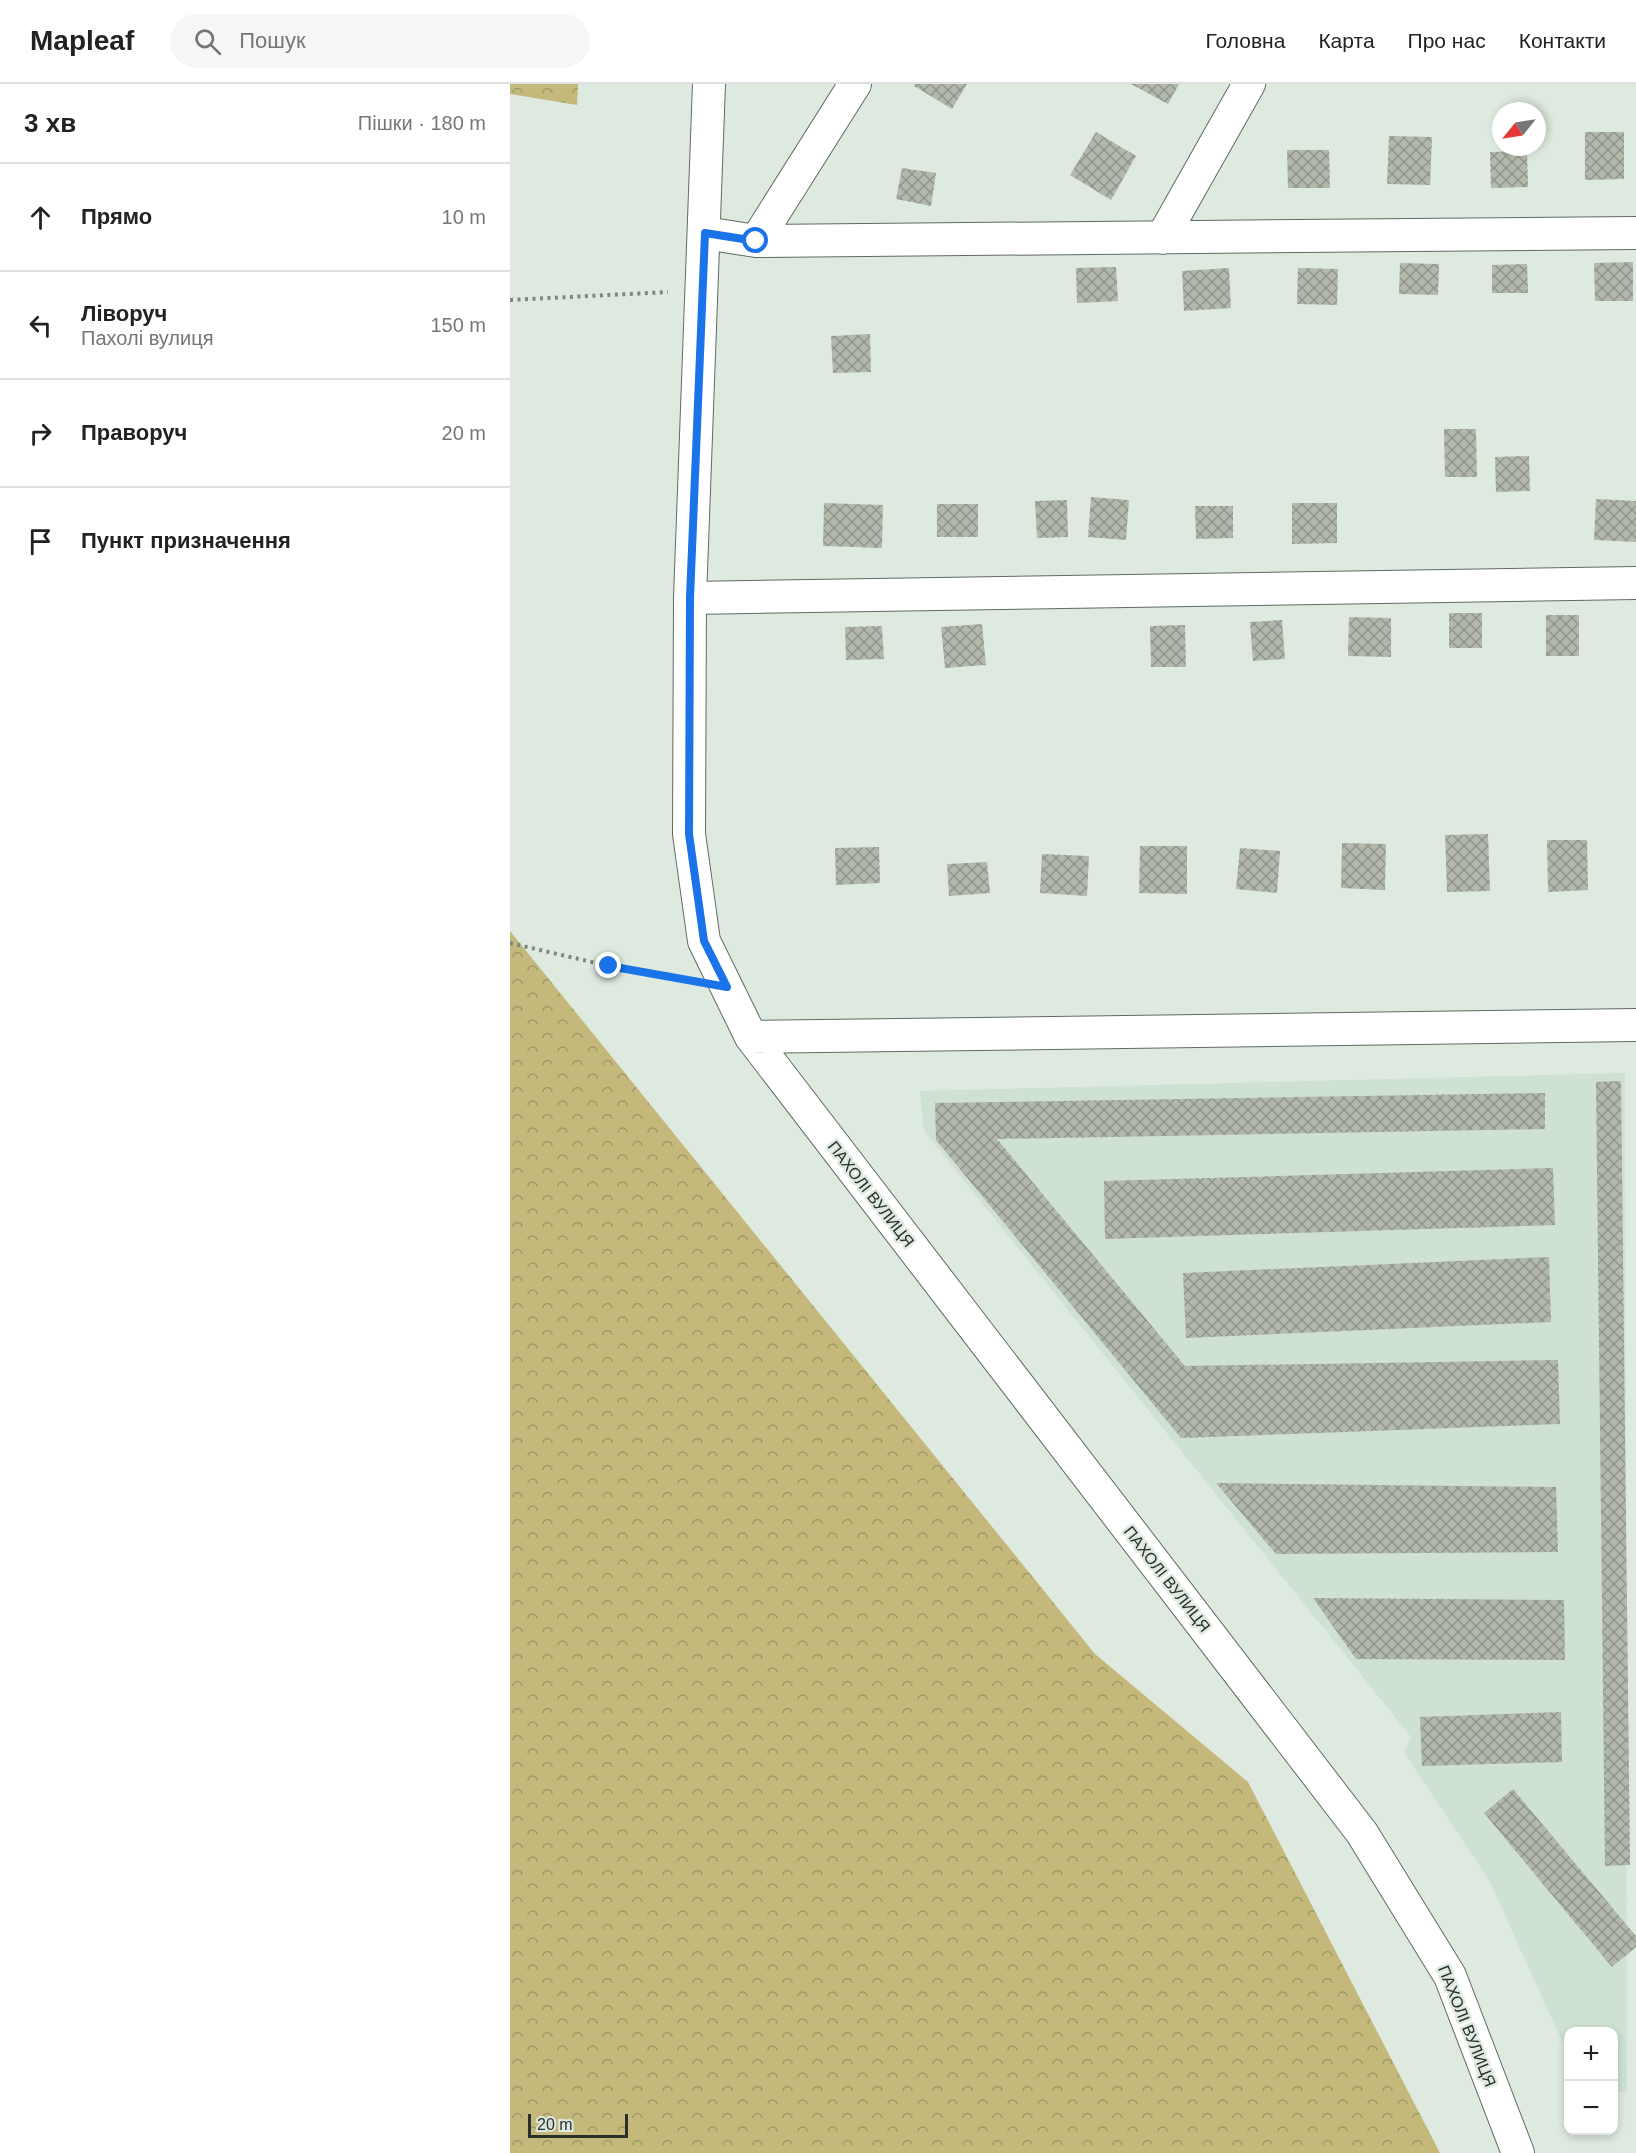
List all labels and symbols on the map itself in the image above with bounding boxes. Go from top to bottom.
north arrow [1492,102,1546,156]
route start [742,227,768,253]
route end [595,952,621,978]
street label: ПАХОЛІ ВУЛИЦЯ [825,1138,917,1250]
street label: ПАХОЛІ ВУЛИЦЯ [1121,1523,1213,1635]
street label: ПАХОЛІ ВУЛИЦЯ [1435,1963,1499,2089]
scale bar [528,2111,628,2138]

